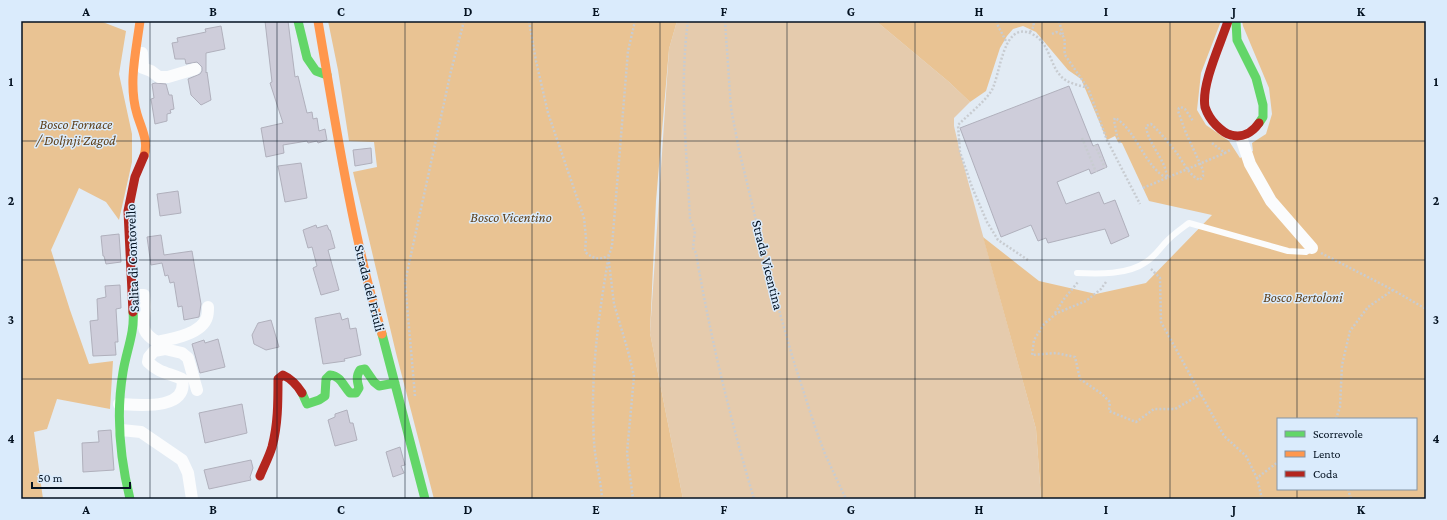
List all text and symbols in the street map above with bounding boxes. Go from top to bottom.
text: A [81,4,90,19]
text: B [209,4,217,19]
text: C [337,4,345,19]
text: D [464,4,473,19]
text: E [592,4,600,19]
text: F [721,4,728,19]
text: G [847,4,855,19]
text: H [975,4,984,19]
text: I [1104,4,1108,19]
text: J [1230,4,1236,19]
text: K [1357,4,1366,19]
text: 1 [9,74,14,89]
text: 1 [1434,74,1439,89]
park label: Bosco Fornace / Doljnji Zagod [35,116,116,149]
text: 2 [8,193,15,208]
text: 2 [1433,193,1440,208]
street label: Salita di Contovello [122,203,142,313]
park label: Bosco Vicentino [470,209,552,225]
street label: Strada Vicentina [749,218,787,312]
street label: Strada del Friuli [351,243,389,333]
park label: Bosco Bertoloni [1263,289,1343,305]
text: 3 [8,312,14,327]
text: 3 [1433,312,1439,327]
legend [1277,418,1417,490]
text: Scorrevole [1313,427,1363,441]
text: 4 [7,431,15,446]
text: 4 [1432,431,1440,446]
text: Lento [1313,447,1341,461]
scale bar [32,464,130,490]
text: Coda [1313,467,1338,481]
text: 50 m [38,471,63,485]
text: A [81,502,90,517]
text: B [209,502,217,517]
text: C [337,502,345,517]
text: D [464,502,473,517]
text: E [592,502,600,517]
text: F [721,502,728,517]
text: G [847,502,855,517]
text: H [975,502,984,517]
text: I [1104,502,1108,517]
text: J [1230,502,1236,517]
text: K [1357,502,1366,517]

